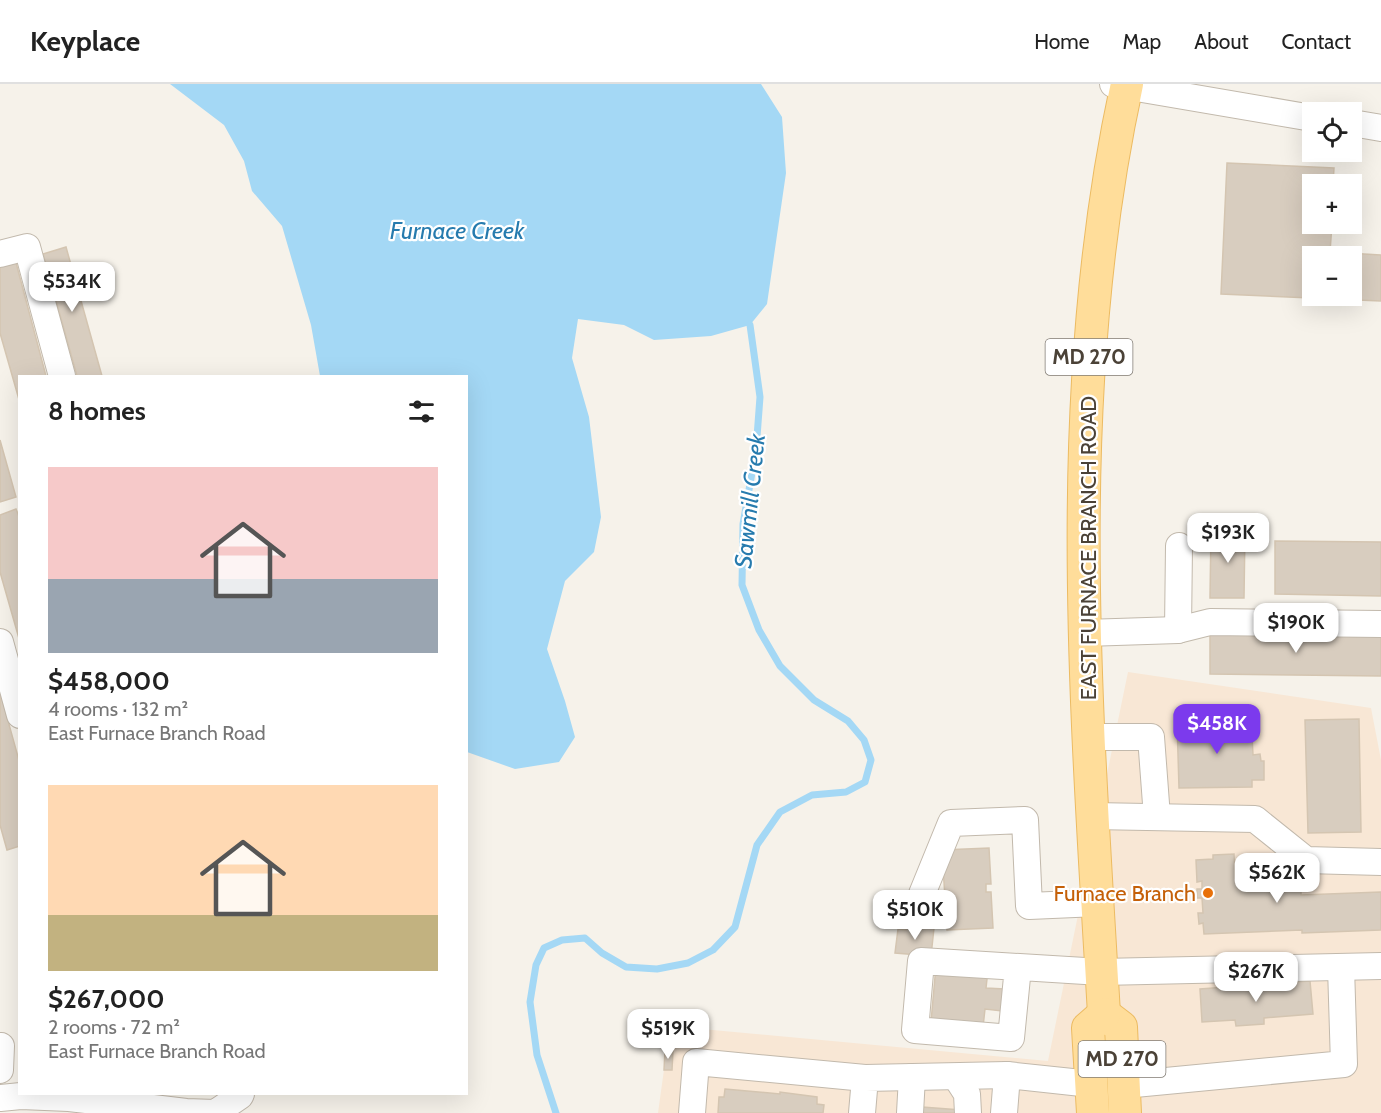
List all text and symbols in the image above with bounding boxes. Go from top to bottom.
text: Keyplace [30,24,140,58]
text: Home [1034,29,1090,54]
text: Map [1123,29,1161,54]
text: About [1194,29,1248,54]
text: Contact [1281,29,1351,54]
map controls [1302,102,1362,306]
button: locate [1302,102,1362,162]
button: + [1302,174,1362,234]
water label: Furnace Creek [390,216,525,245]
button: − [1302,246,1362,306]
pin: $534K [30,262,114,313]
text: $534K [43,269,101,293]
road number: MD 270 [1046,339,1132,375]
text: 8 homes [48,395,146,427]
icon: filters [405,395,438,428]
street label: EAST FURNACE BRANCH ROAD [1075,396,1102,700]
water label: Sawmill Creek [728,432,771,570]
icon: home [189,506,297,614]
pin: $193K [1186,513,1270,564]
text: $193K [1201,520,1255,544]
pin: $190K [1254,603,1338,654]
text: $190K [1268,610,1324,634]
text: $458,000 [48,665,170,697]
text: 4 rooms · 132 m² [48,697,188,721]
pin: $458K [1175,704,1259,755]
text: $458K [1187,711,1247,735]
text: East Furnace Branch Road [48,721,266,745]
icon: home [189,824,297,932]
pin: $562K [1235,853,1319,904]
text: $562K [1249,860,1305,884]
place label: Furnace Branch [1053,880,1196,907]
marker: Furnace Branch [1201,886,1215,900]
pin: $510K [873,890,957,941]
text: $510K [887,897,943,921]
pin: $267K [1214,952,1298,1003]
text: $267K [1228,959,1284,983]
text: $267,000 [48,983,165,1015]
pin: $519K [626,1009,710,1060]
text: 2 rooms · 72 m² [48,1015,180,1039]
text: $519K [641,1016,695,1040]
text: East Furnace Branch Road [48,1039,266,1063]
road number: MD 270 [1078,1041,1166,1077]

